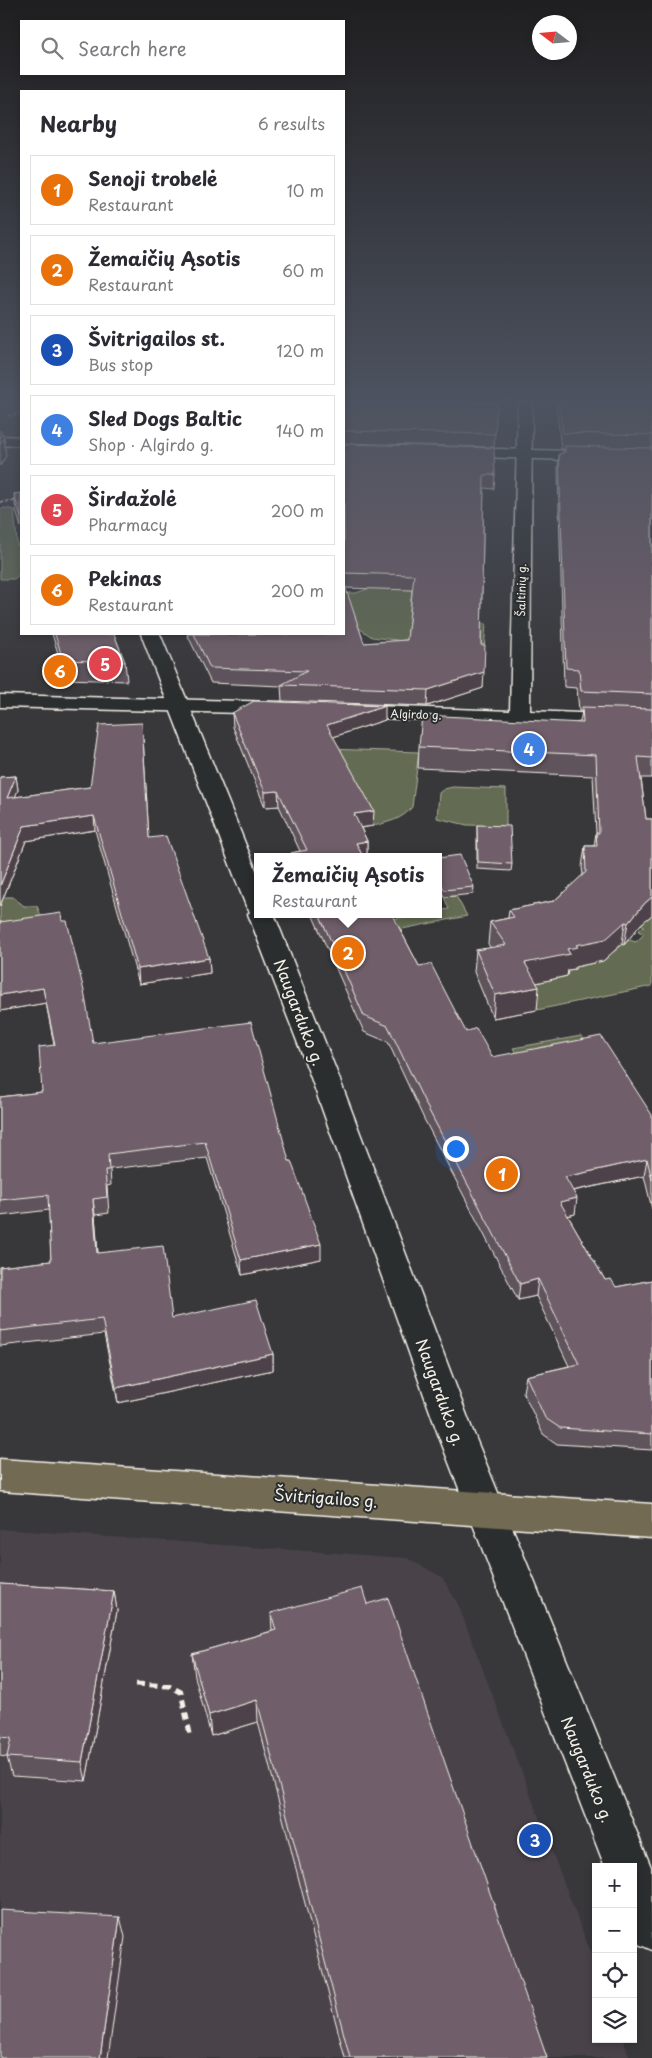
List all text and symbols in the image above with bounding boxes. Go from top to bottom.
north arrow [532,15,577,60]
search box [20,20,345,75]
icon: search [38,34,66,62]
text: Search here [78,34,187,62]
text: Nearby [40,107,117,139]
text: 6 results [258,111,325,135]
text: Senoji trobelė [88,164,217,192]
text: 1 [53,178,61,202]
text: 10 m [287,178,324,202]
text: Restaurant [88,192,174,216]
text: Žemaičių Ąsotis [88,244,240,272]
text: 2 [51,258,63,282]
text: 60 m [282,258,324,282]
text: Restaurant [88,272,174,296]
text: Švitrigailos st. [88,324,225,352]
text: 3 [52,338,62,362]
text: 120 m [277,338,324,362]
text: Bus stop [88,352,153,376]
text: Sled Dogs Baltic [88,404,242,432]
text: 4 [52,418,62,442]
text: 140 m [276,418,324,442]
text: Shop · Algirdo g. [88,432,214,456]
text: Širdažolė [88,484,177,512]
text: 5 [52,498,62,522]
text: 200 m [271,498,324,522]
text: Pharmacy [88,512,168,536]
street label: Šaltinių g. [512,563,530,617]
text: Pekinas [88,564,162,592]
text: 6 [51,578,63,602]
text: 200 m [271,578,324,602]
text: Restaurant [88,592,174,616]
pin: 5 [89,645,121,683]
pin: 6 [44,652,76,690]
street label: Algirdo g. [390,705,442,723]
pin: 4 [513,730,545,768]
popup [254,853,442,918]
text: Žemaičių Ąsotis [272,860,424,888]
text: Restaurant [272,888,357,912]
pin: 2 [332,934,364,972]
street label: Naugarduko g. [269,955,331,1069]
your location [443,1136,469,1162]
pin: 1 [486,1155,518,1193]
street label: Naugarduko g. [410,1335,472,1449]
street label: Švitrigailos g. [273,1481,379,1513]
street label: Naugarduko g. [556,1712,620,1826]
pin: 3 [519,1821,551,1859]
map controls [592,1863,637,2043]
button: + [592,1863,637,1908]
button: − [592,1908,637,1953]
button: locate [592,1953,637,1998]
button: layers [592,1998,637,2043]

